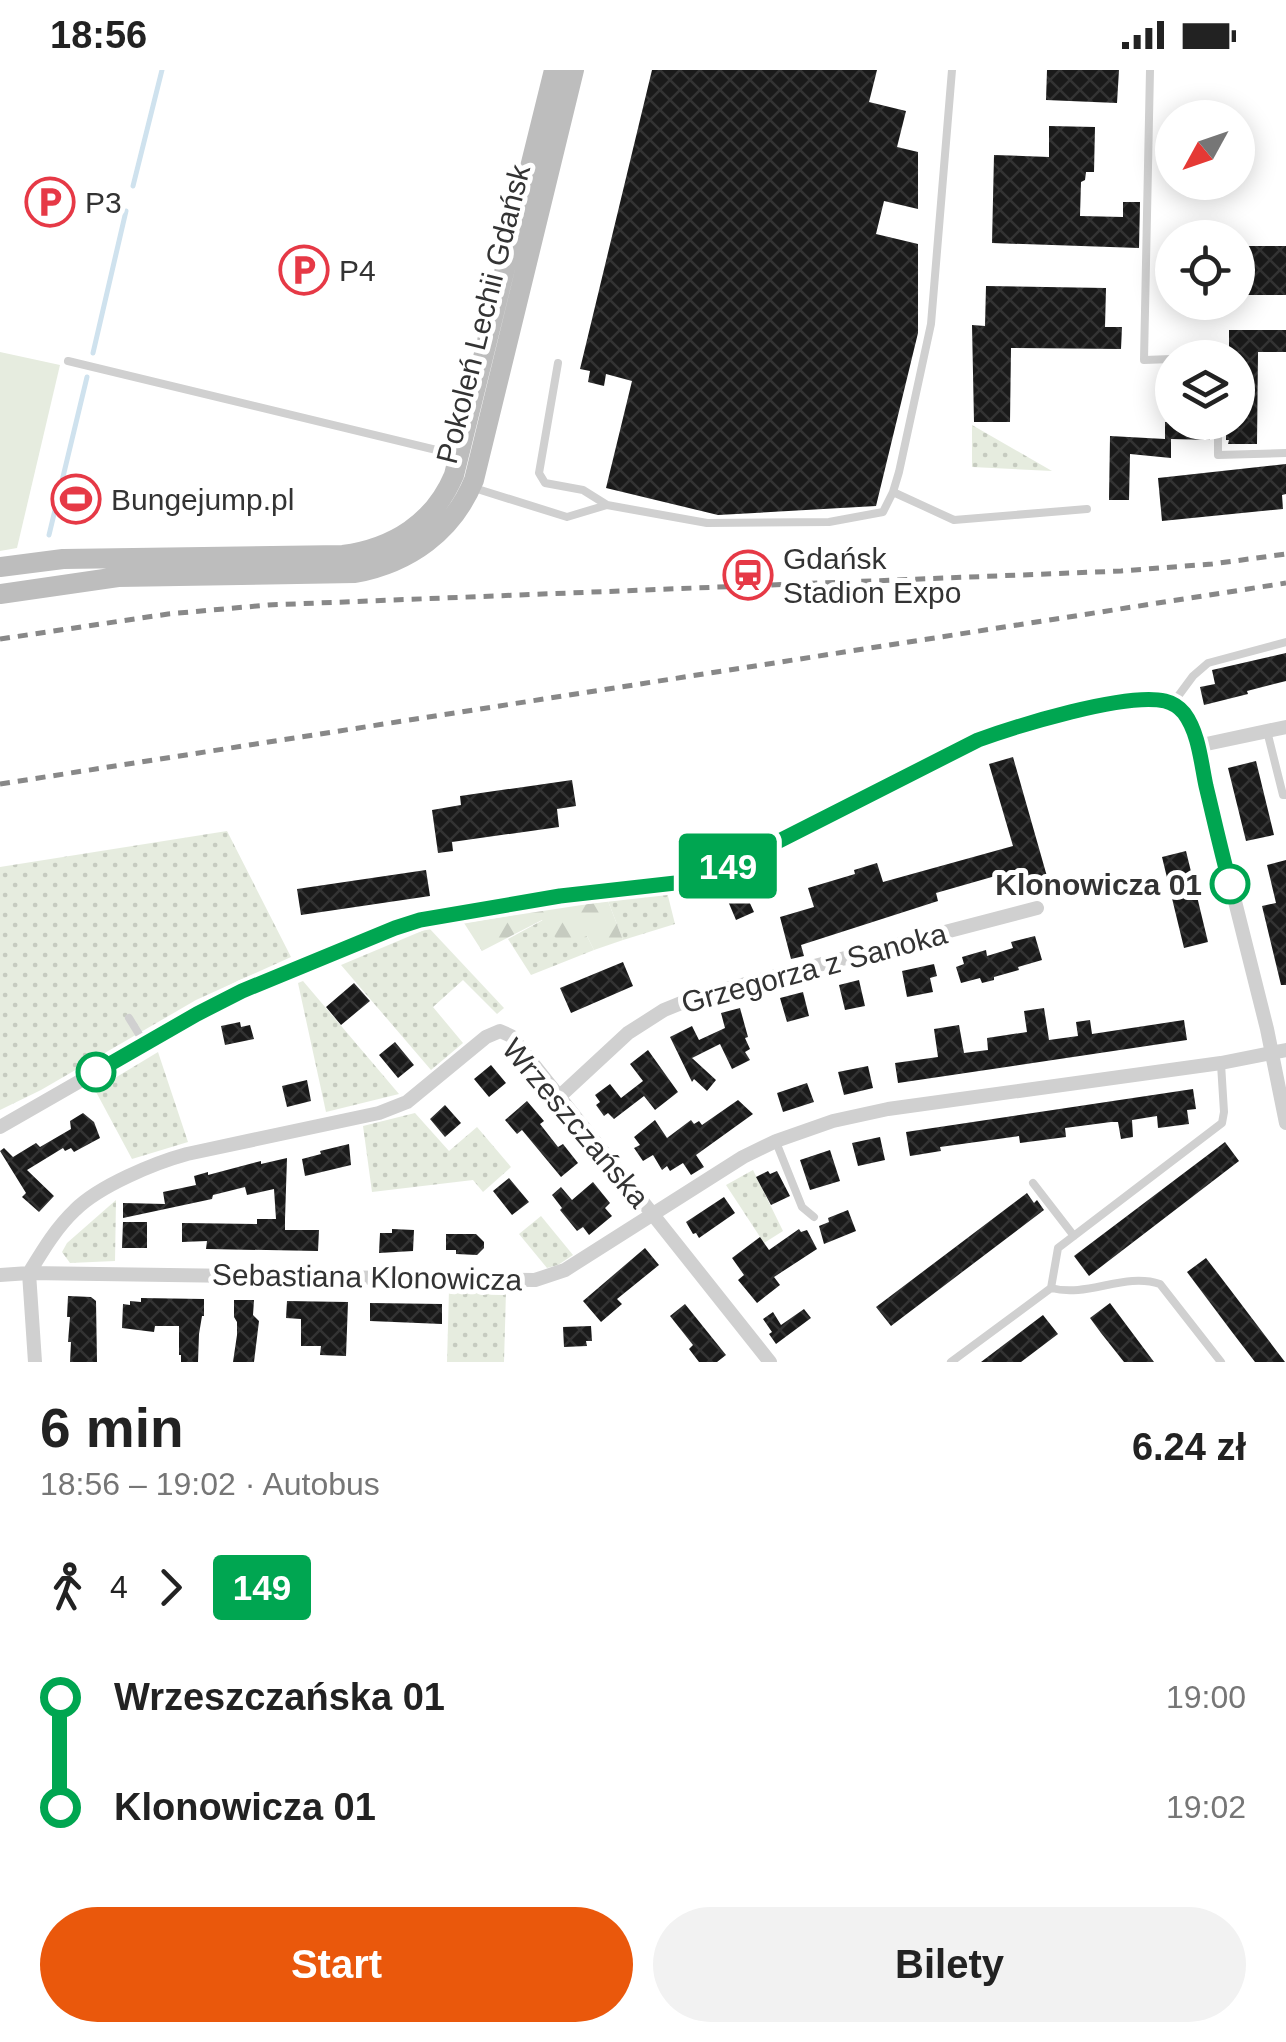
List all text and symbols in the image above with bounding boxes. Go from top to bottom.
text: 18:56 [50,14,147,56]
north arrow [1155,100,1255,200]
map controls [1155,100,1255,440]
street label: Pokoleń Lechii Gdańsk [430,160,536,467]
parking icon: P3 [24,176,76,228]
place label: P3 [85,186,122,219]
button: locate [1155,220,1255,320]
parking icon: P4 [278,244,330,296]
place label: P4 [339,254,376,287]
button: layers [1155,340,1255,440]
sports icon: Bungejump.pl [50,473,102,525]
place label: Bungejump.pl [111,483,294,516]
place label: Gdańsk Stadion Expo [783,542,961,609]
station icon: Gdańsk Stadion Expo [722,549,774,601]
line badge: 149 [670,834,786,898]
text: 149 [699,847,757,886]
marker: Klonowicza 01 [1211,865,1249,903]
place label: Klonowicza 01 [995,868,1202,901]
street label: Grzegorza z Sanoka [678,917,951,1019]
street label: Wrzeszczańska [496,1032,656,1214]
unlabelled marker [77,1053,115,1091]
street label: Sebastiana Klonowicza [212,1258,523,1296]
text: 6 min [40,1397,184,1459]
text: 6.24 zł [1132,1426,1246,1468]
text: 18:56 – 19:02 · Autobus [40,1466,380,1502]
icon: walk [40,1560,95,1615]
icon: forward [143,1560,198,1615]
text: 149 [233,1568,291,1607]
text: 4 [110,1569,128,1605]
text: Wrzeszczańska 01 [114,1676,445,1718]
text: 19:00 [1166,1679,1246,1715]
text: Klonowicza 01 [114,1786,376,1828]
text: 19:02 [1166,1789,1246,1825]
button: Start [40,1907,633,2022]
button: Bilety [653,1907,1246,2022]

